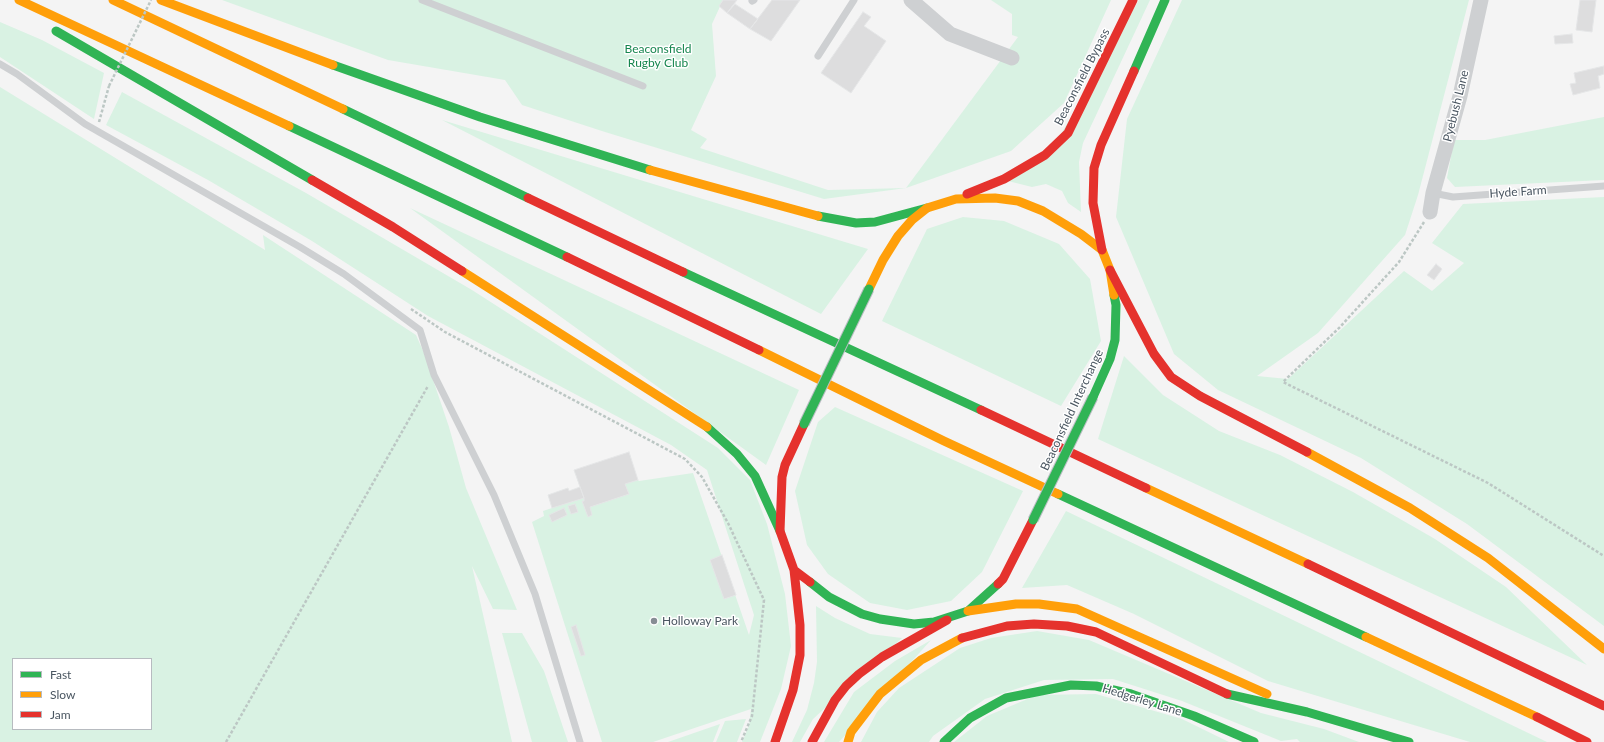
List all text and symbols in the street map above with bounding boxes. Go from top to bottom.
street label: Beaconsfield Bypass [1051,26,1113,128]
park label: Beaconsfield Rugby Club [624,42,692,70]
street label: Pyebush Lane [1440,69,1472,143]
street label: Hyde Farm [1489,183,1547,201]
street label: Beaconsfield Interchange [1038,347,1106,473]
place label: Holloway Park [662,614,738,628]
marker: Holloway Park [649,616,659,626]
legend [12,658,152,730]
text: Fast [50,667,71,682]
street label: Hedgerley Lane [1101,681,1183,719]
text: Slow [50,687,75,702]
text: Jam [50,707,71,722]

